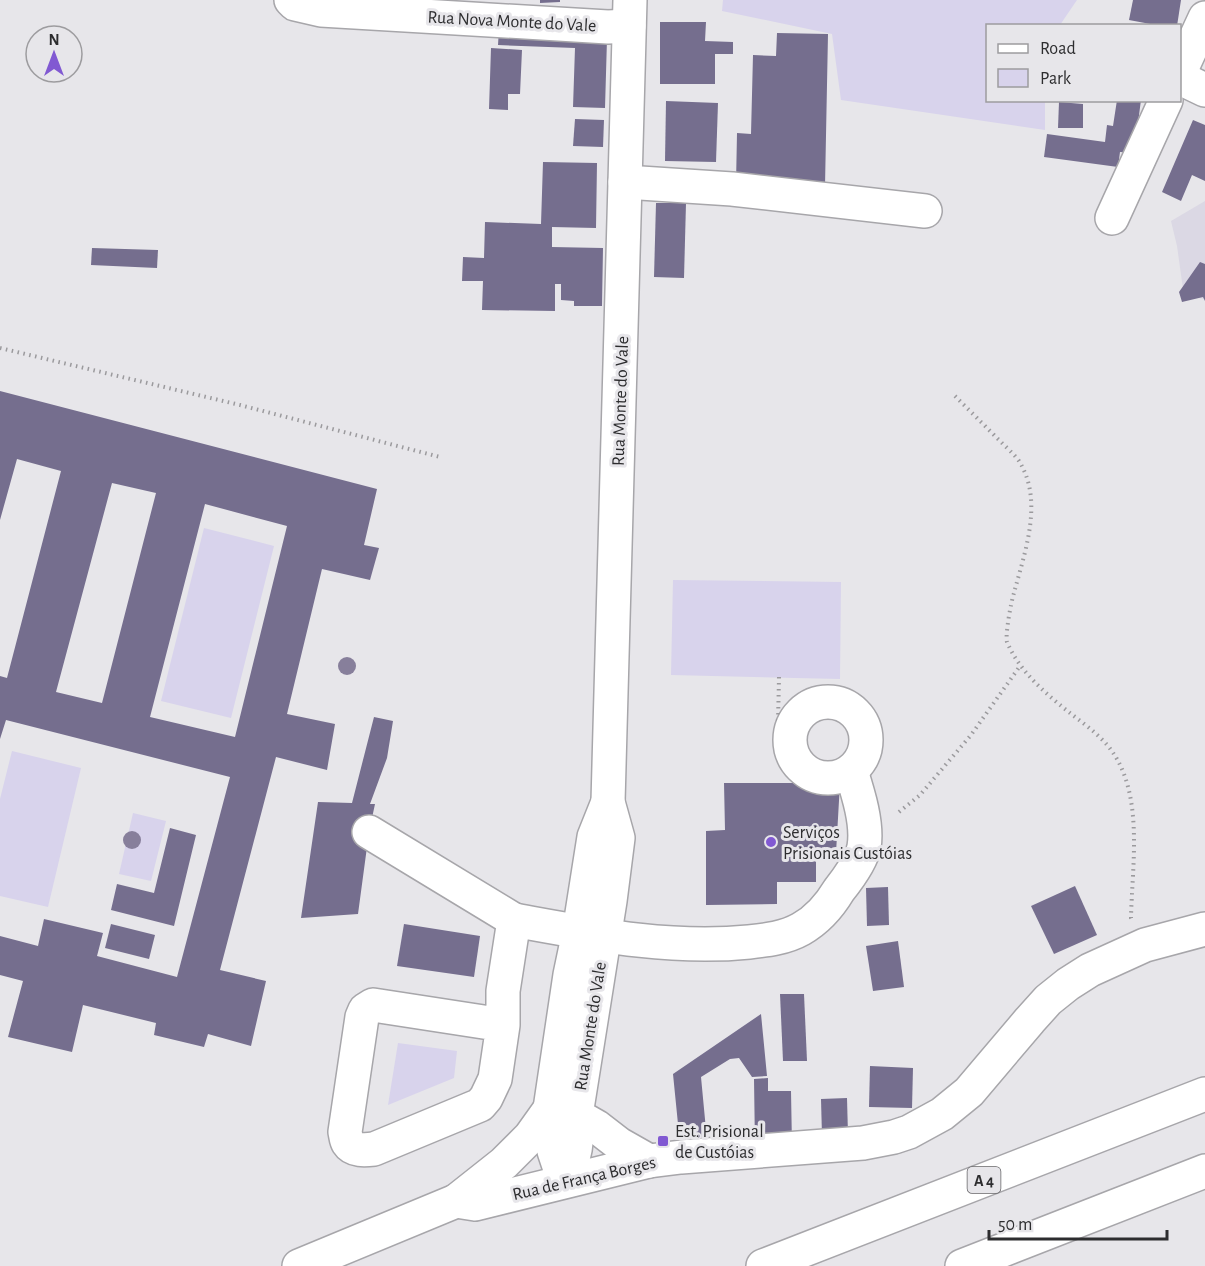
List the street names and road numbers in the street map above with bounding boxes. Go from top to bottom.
street label: Rua Nova Monte do Vale [427,9,597,35]
street label: Rua Monte do Vale [610,336,632,466]
street label: Rua Monte do Vale [572,961,610,1092]
street label: Rua de França Borges [511,1154,658,1204]
road number: A 4 [968,1167,1000,1193]

